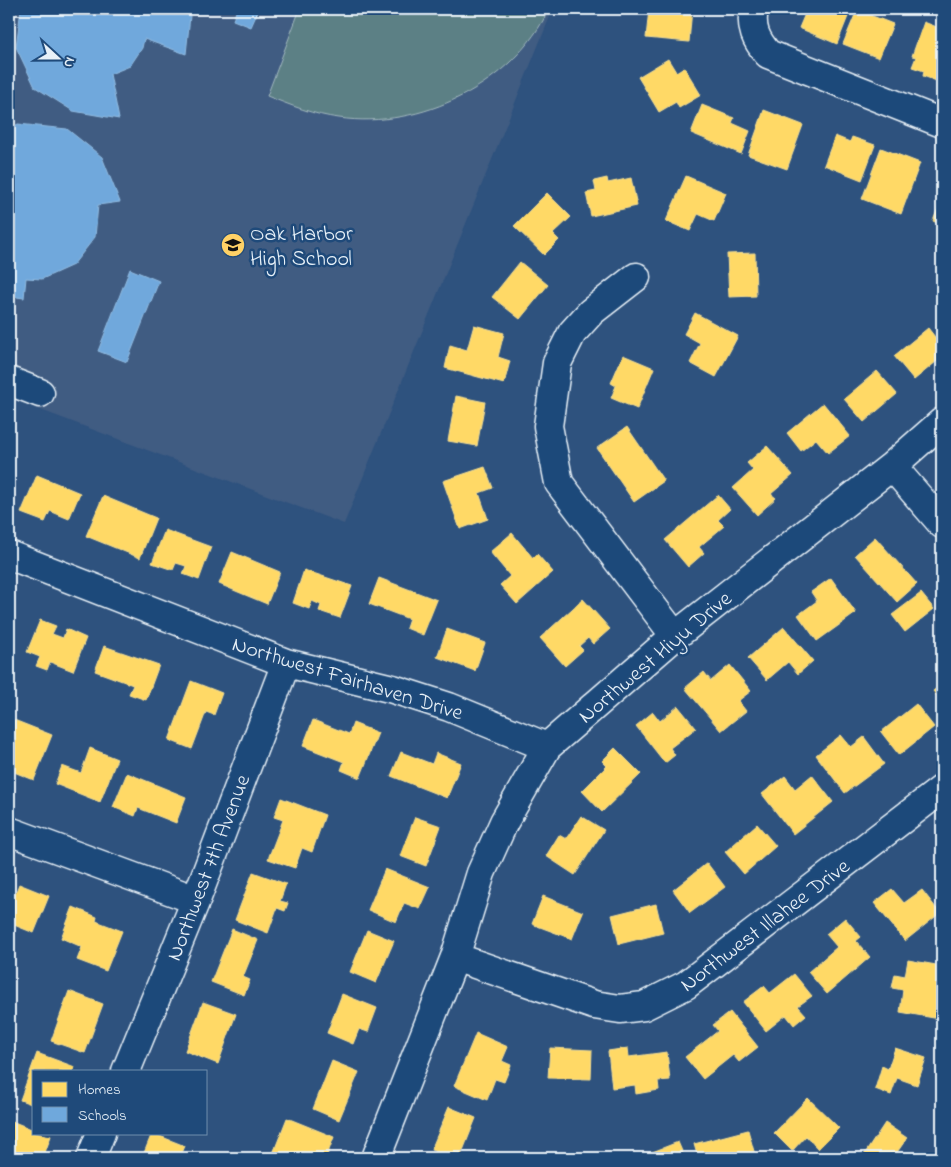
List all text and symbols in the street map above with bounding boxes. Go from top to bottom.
north arrow [32,32,82,82]
text: N [57,54,80,70]
place label: Oak Harbor High School [250,219,353,277]
school or university icon: Oak Harbor High School [220,232,246,258]
street label: Northwest Hiyu Drive [572,584,741,733]
street label: Northwest Fairhaven Drive [228,630,467,730]
street label: Northwest 7th Avenue [159,770,260,966]
street label: Northwest Illahee Drive [674,852,858,1001]
legend [32,1070,208,1134]
text: Homes [78,1079,121,1101]
text: Schools [78,1105,127,1127]

